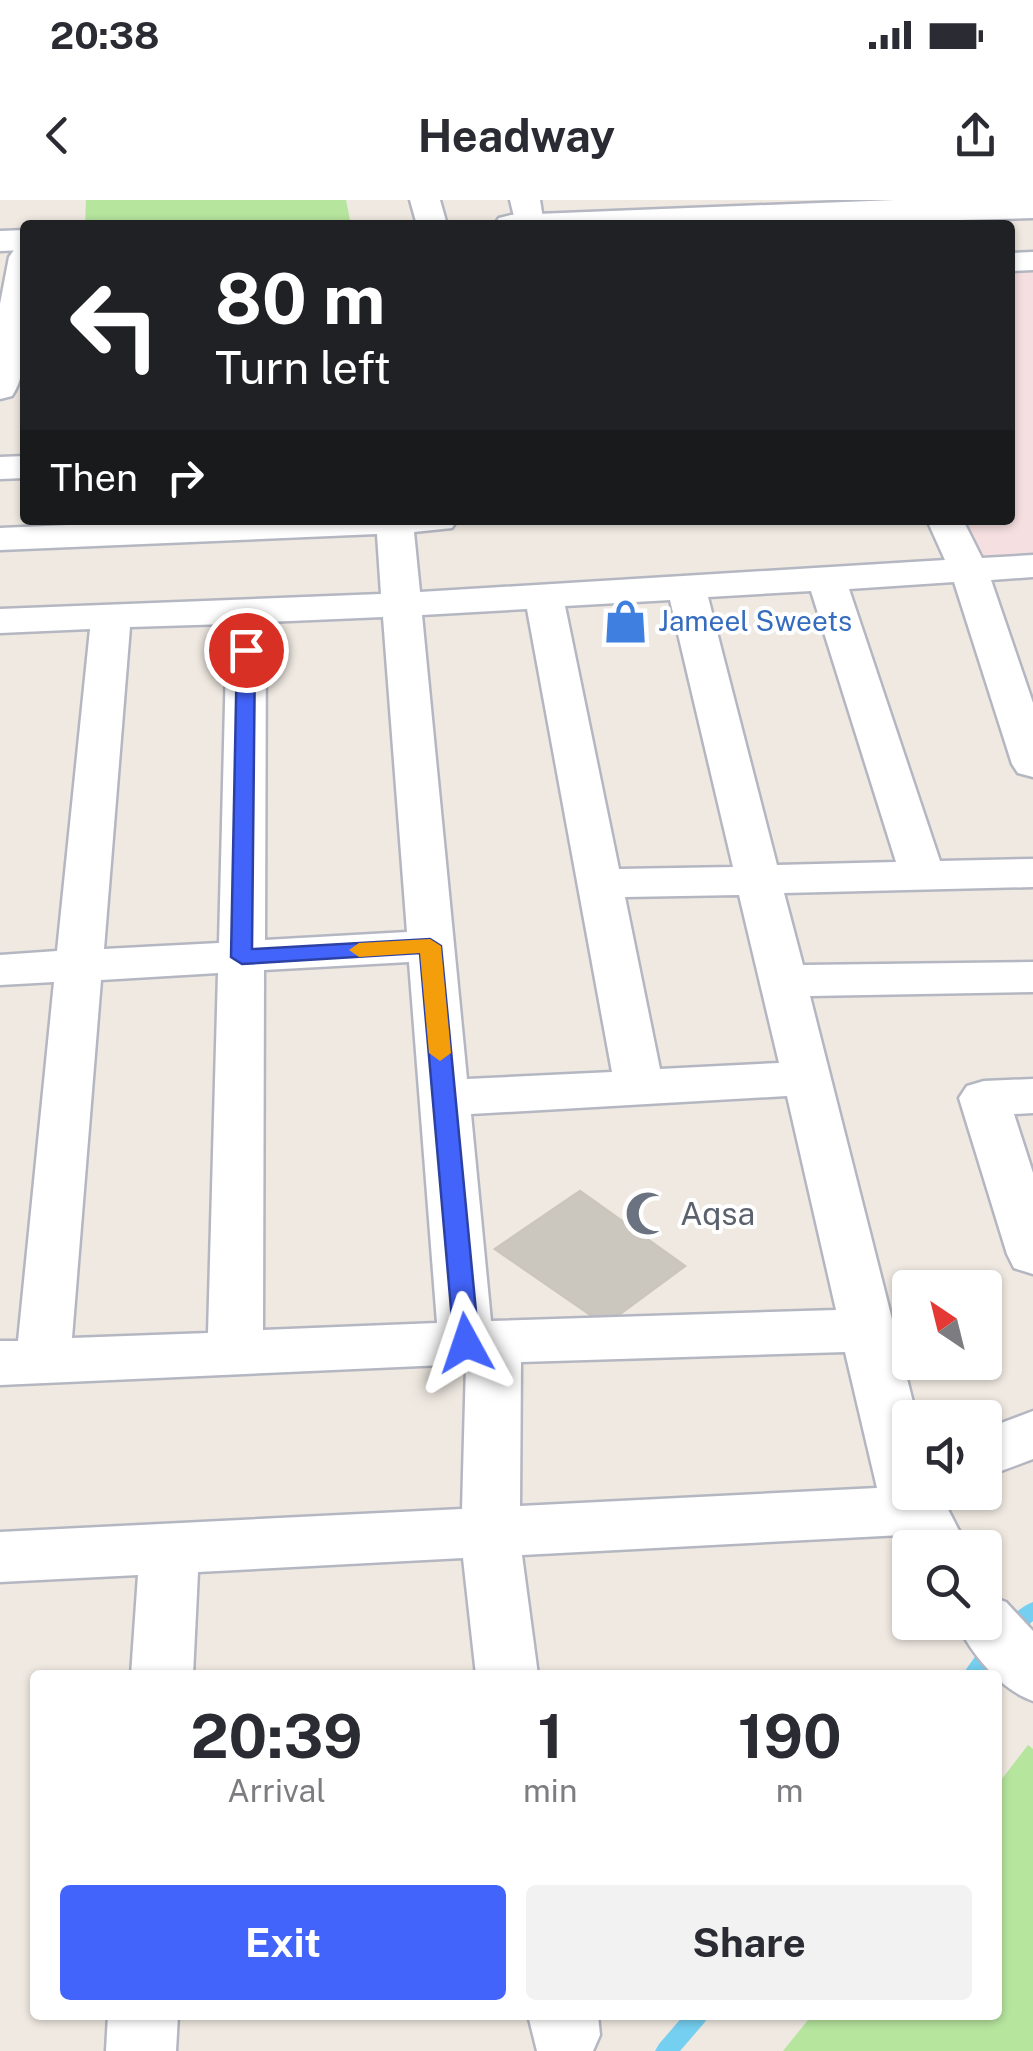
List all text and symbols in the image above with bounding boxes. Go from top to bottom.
text: 20:38 [50,13,160,58]
icon: back [30,108,85,163]
icon: share [948,108,1003,163]
text: Headway [418,109,615,162]
text: 80 m [215,257,385,340]
icon: left [50,260,180,390]
text: Turn left [215,341,391,394]
icon: right [158,450,213,505]
text: Then [50,455,138,500]
shop icon: Jameel Sweets [601,597,649,645]
place label: Jameel Sweets [658,604,852,637]
pin [204,608,289,693]
icon: arrive [219,623,274,678]
mosque icon: Aqsa [623,1190,671,1238]
place label: Aqsa [680,1195,755,1232]
north arrow [892,1270,1002,1380]
map controls [892,1270,1002,1640]
position arrow [414,1291,518,1395]
button: sound [892,1400,1002,1510]
button: search [892,1530,1002,1640]
text: 20:39 [190,1701,363,1772]
text: 1 [537,1701,563,1772]
text: 190 [738,1701,842,1772]
text: Arrival [227,1772,326,1809]
text: min [523,1772,577,1809]
text: m [776,1772,804,1809]
button: Exit [60,1885,506,2000]
button: Share [526,1885,972,2000]

